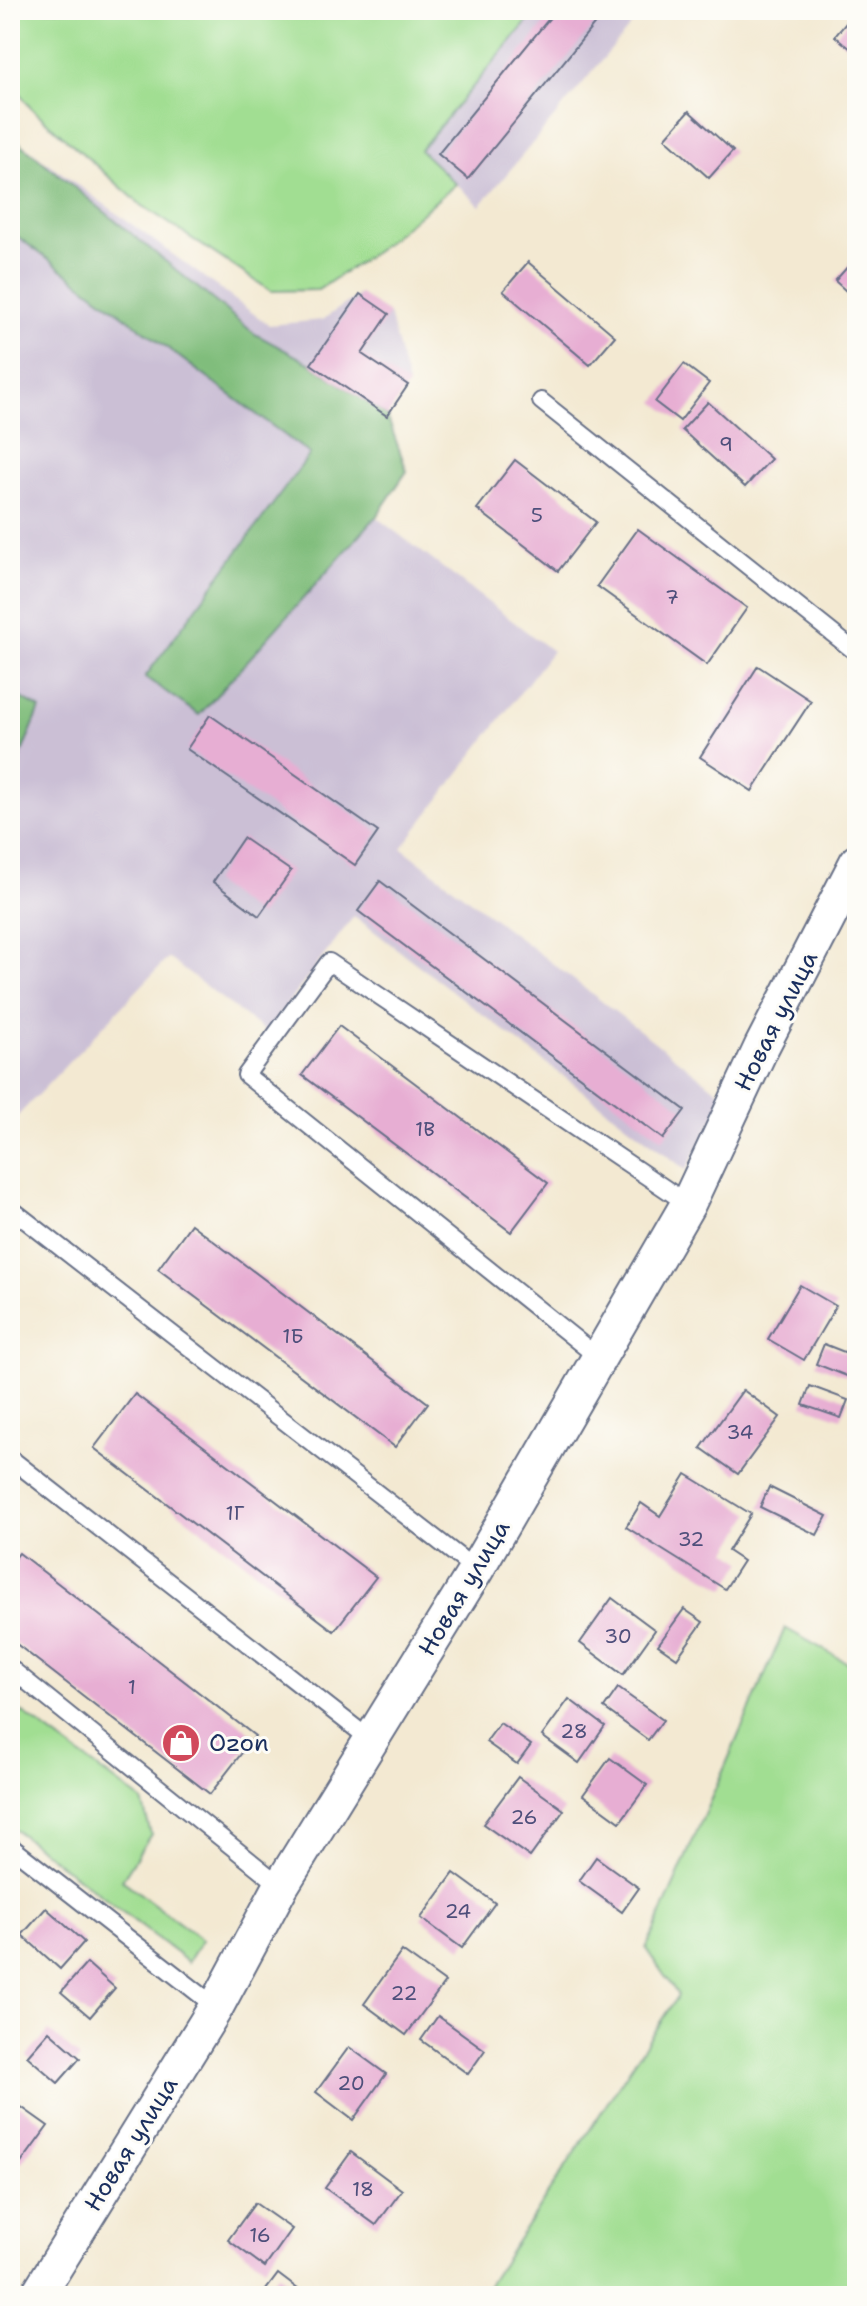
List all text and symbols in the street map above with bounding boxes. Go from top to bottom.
house number: 9 [719,431,733,457]
house number: 5 [531,502,543,528]
house number: 7 [665,584,679,610]
street label: Новая улица [727,945,825,1097]
house number: 1В [415,1116,435,1142]
house number: 1Б [282,1323,304,1349]
house number: 34 [726,1419,754,1445]
house number: 1Г [226,1500,245,1526]
street label: Новая улица [411,1514,517,1662]
house number: 32 [678,1526,704,1552]
house number: 30 [604,1623,632,1649]
house number: 1 [128,1674,136,1700]
house number: 28 [560,1718,588,1744]
shop icon: Ozon [160,1722,202,1764]
place label: Ozon [209,1727,269,1759]
house number: 26 [510,1804,538,1830]
house number: 24 [445,1898,471,1924]
house number: 22 [391,1980,418,2006]
street label: Новая улица [77,2070,185,2217]
house number: 20 [337,2070,365,2096]
house number: 18 [352,2176,374,2202]
house number: 16 [249,2222,271,2248]

